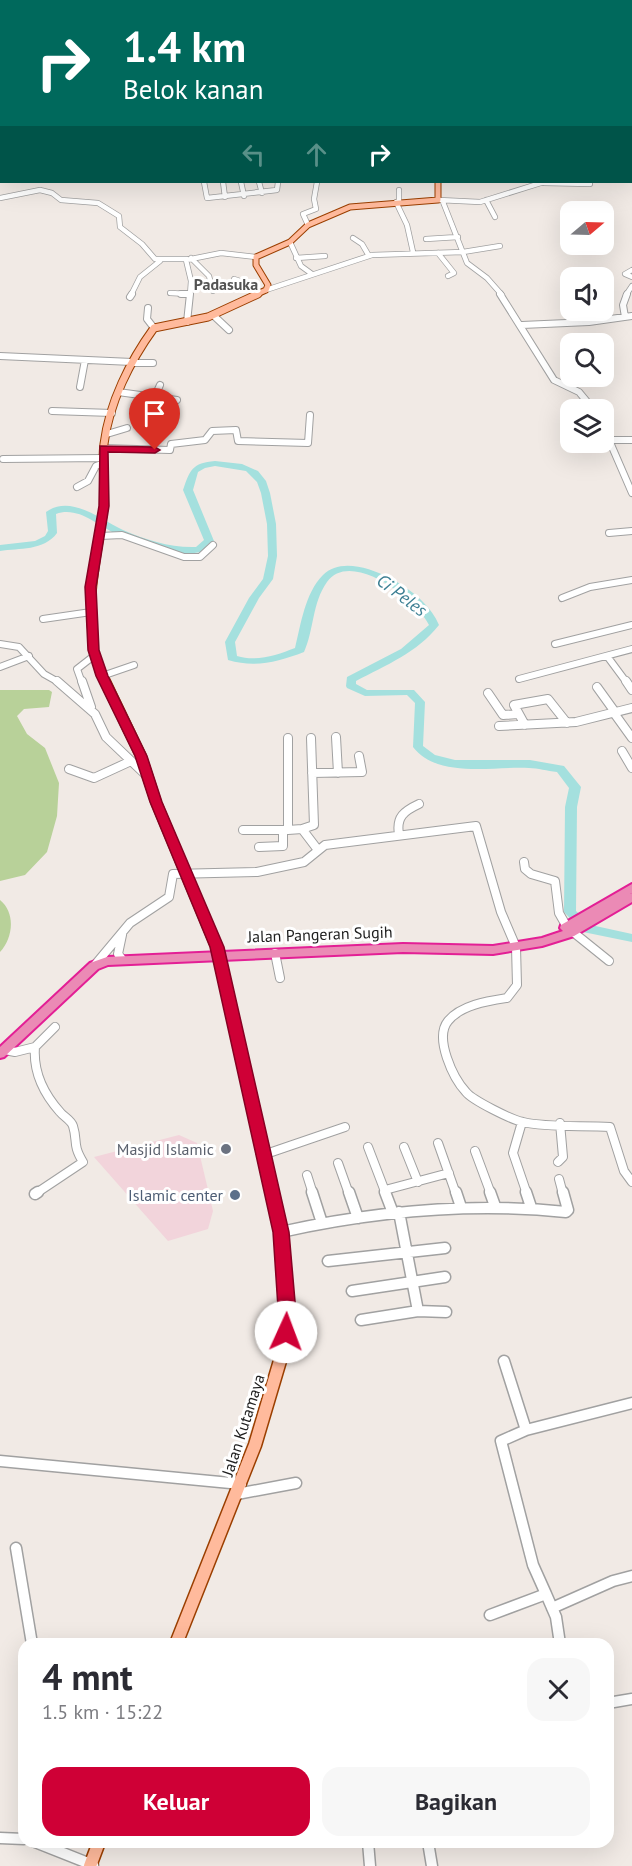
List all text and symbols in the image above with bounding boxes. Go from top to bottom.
text: 1.4 km [123,19,246,74]
icon: right [24,24,102,102]
text: Belok kanan [123,72,263,106]
icon: left [237,138,270,171]
icon: ahead [300,138,333,171]
icon: right [363,138,396,171]
north arrow [560,201,614,255]
map controls [560,201,614,453]
button: sound [560,267,614,321]
district label: Padasuka [194,274,258,294]
button: search [560,333,614,387]
pin [129,388,180,450]
icon: arrive [138,397,171,430]
button: layers [560,399,614,453]
water label: Ci Peles [372,569,432,622]
street label: Jalan Pangeran Sugih [246,921,393,947]
place label: Masjid Islamic [117,1139,214,1159]
marker: Masjid Islamic [219,1142,233,1156]
place label: Islamic center [128,1185,224,1205]
marker: Islamic center [228,1188,242,1202]
position arrow [254,1300,318,1364]
street label: Jalan Kutamaya [217,1372,269,1479]
text: 4 mnt [42,1653,133,1700]
button: close [527,1658,590,1721]
text: 1.5 km · 15:22 [42,1699,163,1725]
button: Keluar [42,1767,310,1836]
button: Bagikan [322,1767,590,1836]

